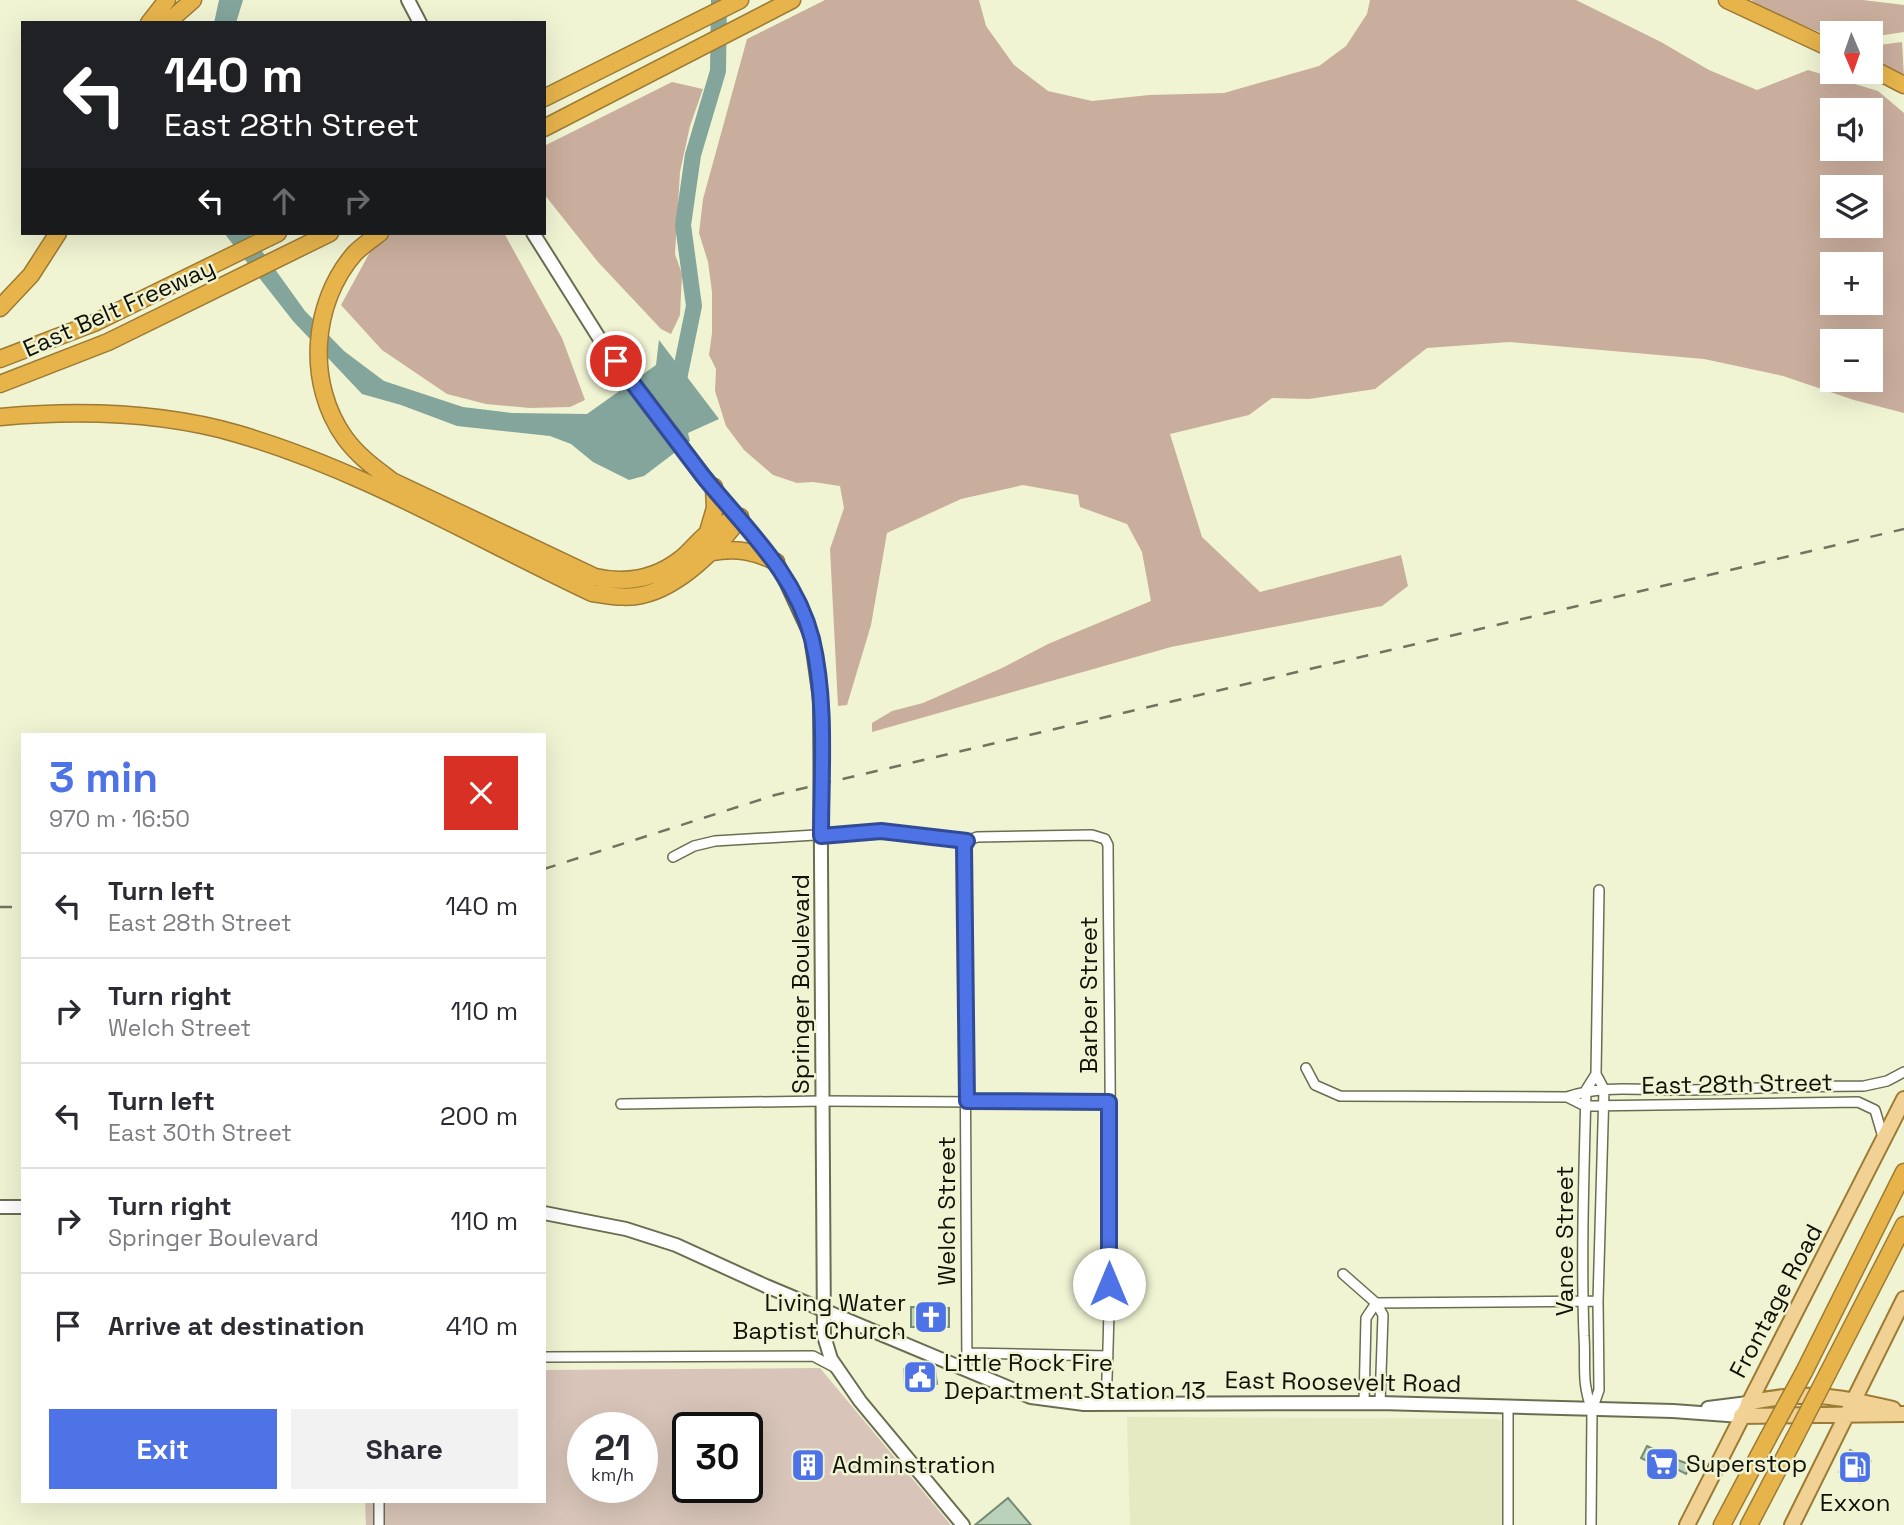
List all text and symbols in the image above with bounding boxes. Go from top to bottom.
north arrow [1820,21,1883,84]
map controls [1820,21,1883,392]
text: 140 m [164,44,303,106]
icon: left [49,49,140,140]
button: sound [1820,98,1883,161]
text: East 28th Street [164,105,419,145]
button: layers [1820,175,1883,238]
icon: left [192,182,230,220]
icon: ahead [265,182,303,220]
icon: right [338,182,376,220]
street label: East Belt Freeway [18,251,220,364]
button: + [1820,252,1883,315]
button: − [1820,329,1883,392]
pin [586,331,646,391]
icon: arrive [597,342,635,380]
text: 3 min [49,751,158,804]
button: close [444,756,518,830]
text: 970 m · 16:50 [49,804,190,834]
text: Turn left [108,874,215,908]
street label: Springer Boulevard [785,874,816,1094]
icon: left [49,887,87,925]
text: 140 m [445,889,518,923]
text: East 28th Street [108,908,292,938]
street label: Barber Street [1073,917,1104,1073]
text: Turn right [108,979,232,1013]
icon: right [49,992,87,1030]
text: 110 m [451,994,518,1028]
text: Welch Street [108,1013,251,1043]
street label: East 28th Street [1641,1066,1833,1101]
text: Turn left [108,1084,215,1118]
icon: left [49,1097,87,1135]
text: 200 m [440,1099,518,1133]
text: East 30th Street [108,1118,292,1148]
street label: Welch Street [931,1136,962,1286]
street label: Vance Street [1549,1166,1580,1316]
text: Turn right [108,1189,232,1223]
icon: right [49,1202,87,1240]
text: 110 m [451,1204,518,1238]
street label: Frontage Road [1722,1218,1829,1383]
text: Springer Boulevard [108,1223,319,1253]
position arrow [1072,1247,1146,1321]
place label: Living Water Baptist Church [733,1287,906,1346]
church icon: Living Water Baptist Church [912,1298,950,1336]
icon: arrive [49,1307,87,1345]
text: Arrive at destination [108,1309,365,1343]
text: 410 m [446,1309,518,1343]
place label: Little Rock Fire Department Station 13 [944,1347,1206,1406]
public building icon: Little Rock Fire Department Station 13 [901,1358,939,1396]
street label: East Roosevelt Road [1224,1364,1462,1399]
button: Exit [49,1409,277,1489]
button: Share [291,1409,518,1489]
speed limit sign: 30 [672,1412,763,1503]
text: 21 [594,1426,631,1470]
supermarket icon: Superstop [1643,1445,1681,1483]
building icon: Adminstration [789,1446,827,1484]
place label: Superstop [1686,1448,1807,1479]
fuel station icon: Exxon [1836,1448,1874,1486]
place label: Adminstration [832,1449,995,1480]
text: km/h [591,1463,634,1486]
place label: Exxon [1820,1487,1890,1518]

